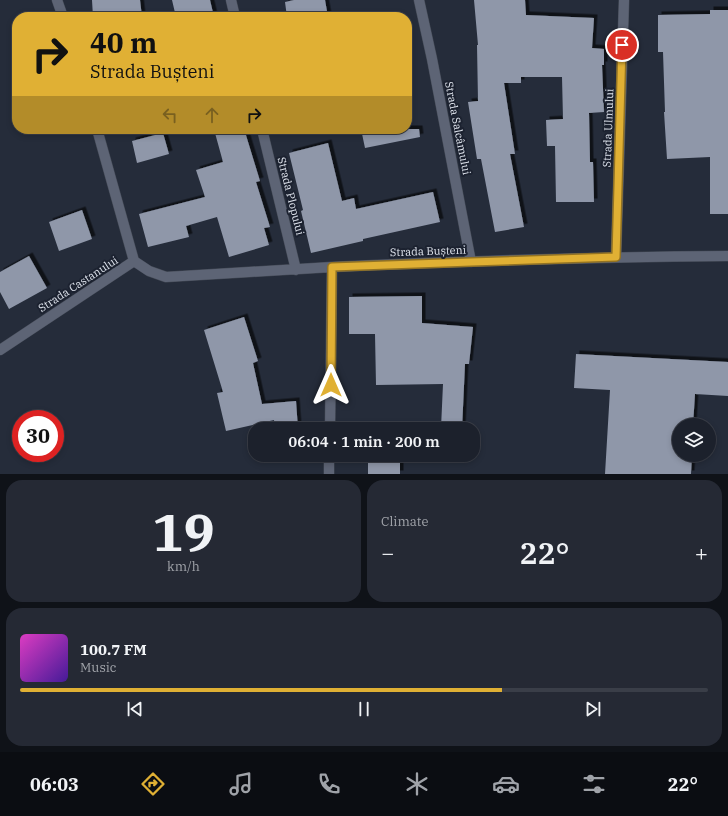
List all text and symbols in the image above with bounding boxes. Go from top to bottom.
text: 40 m [90,24,157,61]
icon: right [24,28,76,80]
pin [605,28,639,62]
icon: arrive [611,34,633,56]
text: Strada Bușteni [90,60,215,83]
street label: Strada Salcâmului [442,80,474,176]
street label: Strada Ulmului [600,88,616,168]
icon: left [159,104,181,126]
icon: ahead [201,104,223,126]
icon: right [243,104,265,126]
street label: Strada Plopului [275,156,308,237]
street label: Strada Bușteni [390,243,467,259]
street label: Strada Castanului [36,253,121,315]
position arrow [310,364,352,406]
speed limit sign: 30 [12,410,64,462]
map controls [672,418,716,462]
button: layers [672,418,716,462]
text: 06:04 · 1 min · 200 m [288,432,440,451]
text: 19 [152,498,215,565]
text: Climate [381,513,428,530]
text: 22° [519,533,570,572]
text: − [381,538,394,567]
text: + [695,538,708,567]
text: km/h [167,558,200,575]
text: 100.7 FM [80,640,147,659]
text: Music [80,659,117,676]
icon: previous [124,698,146,720]
icon: pause [353,698,375,720]
icon: next [582,698,604,720]
icon: directions [139,770,167,798]
icon: music [227,770,255,798]
icon: phone [315,770,343,798]
icon: climate [403,770,431,798]
icon: car [492,770,520,798]
icon: filters [580,770,608,798]
text: 06:03 [30,773,79,796]
text: 22° [668,773,698,796]

